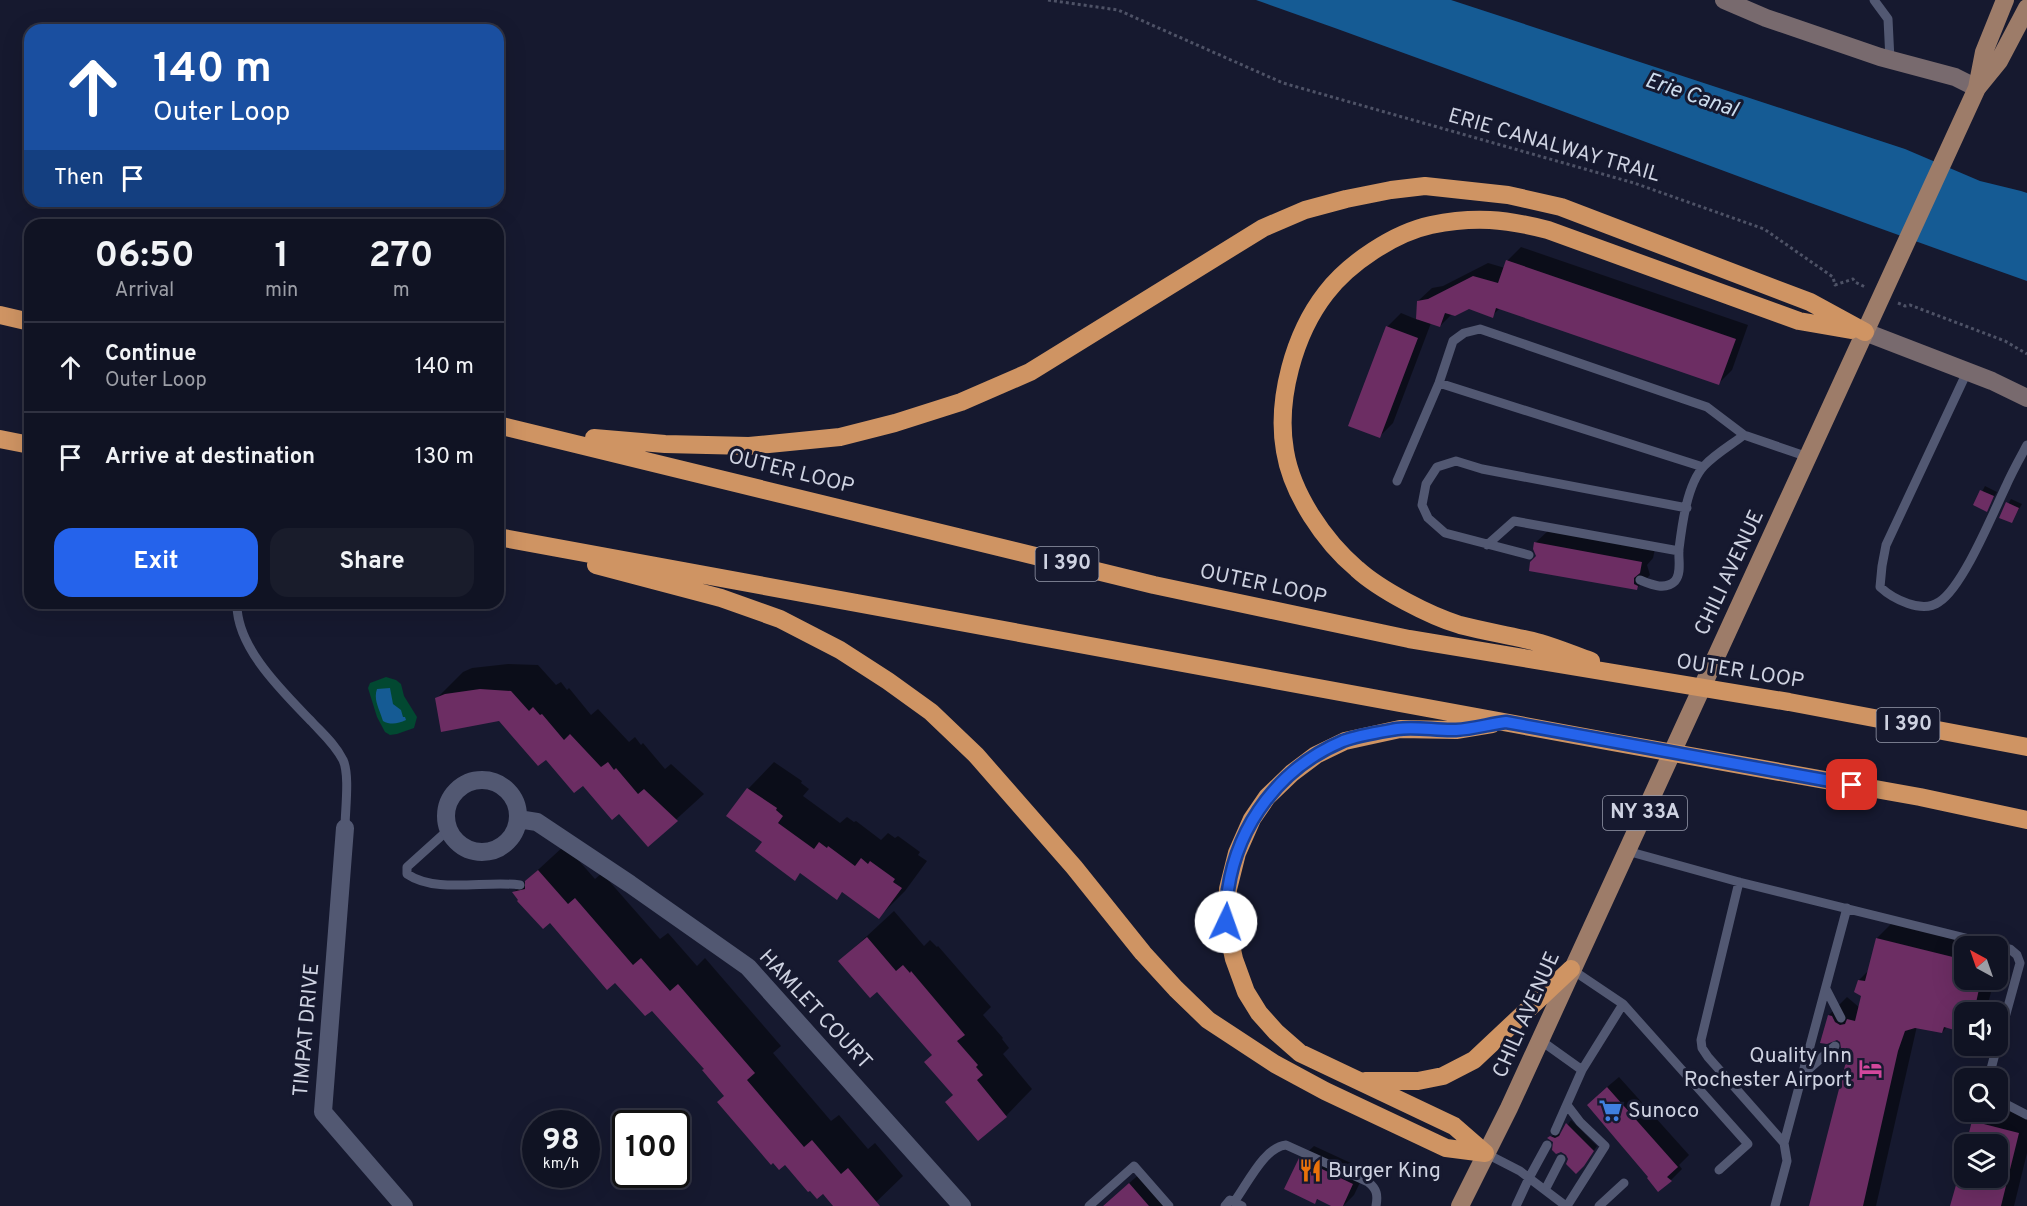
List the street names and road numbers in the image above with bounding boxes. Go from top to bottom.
street label: ERIE CANALWAY TRAIL [1445,103,1663,189]
street label: OUTER LOOP [725,443,857,501]
street label: CHILI AVENUE [1689,506,1771,640]
road number: I 390 [1036,547,1098,581]
street label: OUTER LOOP [1197,558,1329,612]
street label: OUTER LOOP [1674,649,1806,695]
road number: I 390 [1876,708,1940,742]
road number: NY 33A [1603,796,1687,830]
street label: HAMLET COURT [752,944,878,1076]
street label: CHILI AVENUE [1487,948,1567,1082]
street label: TIMPAT DRIVE [288,962,326,1098]

